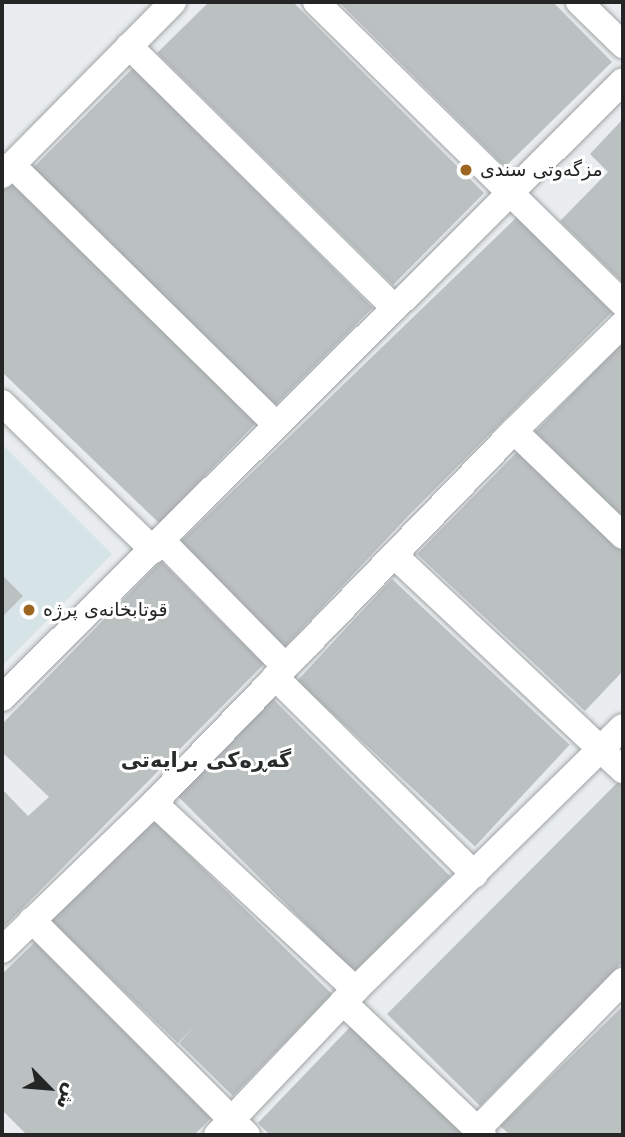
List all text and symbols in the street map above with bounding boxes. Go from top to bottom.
place label: مزگەوتی سندی [480,159,603,181]
marker: مزگەوتی سندی [458,162,474,178]
place label: قوتابخانەی پرژە [43,599,168,621]
marker: قوتابخانەی پرژە [21,602,37,618]
district label: گەڕەکی برایەتی [121,747,291,773]
north arrow [14,1053,84,1123]
text: ش [53,1080,84,1113]

